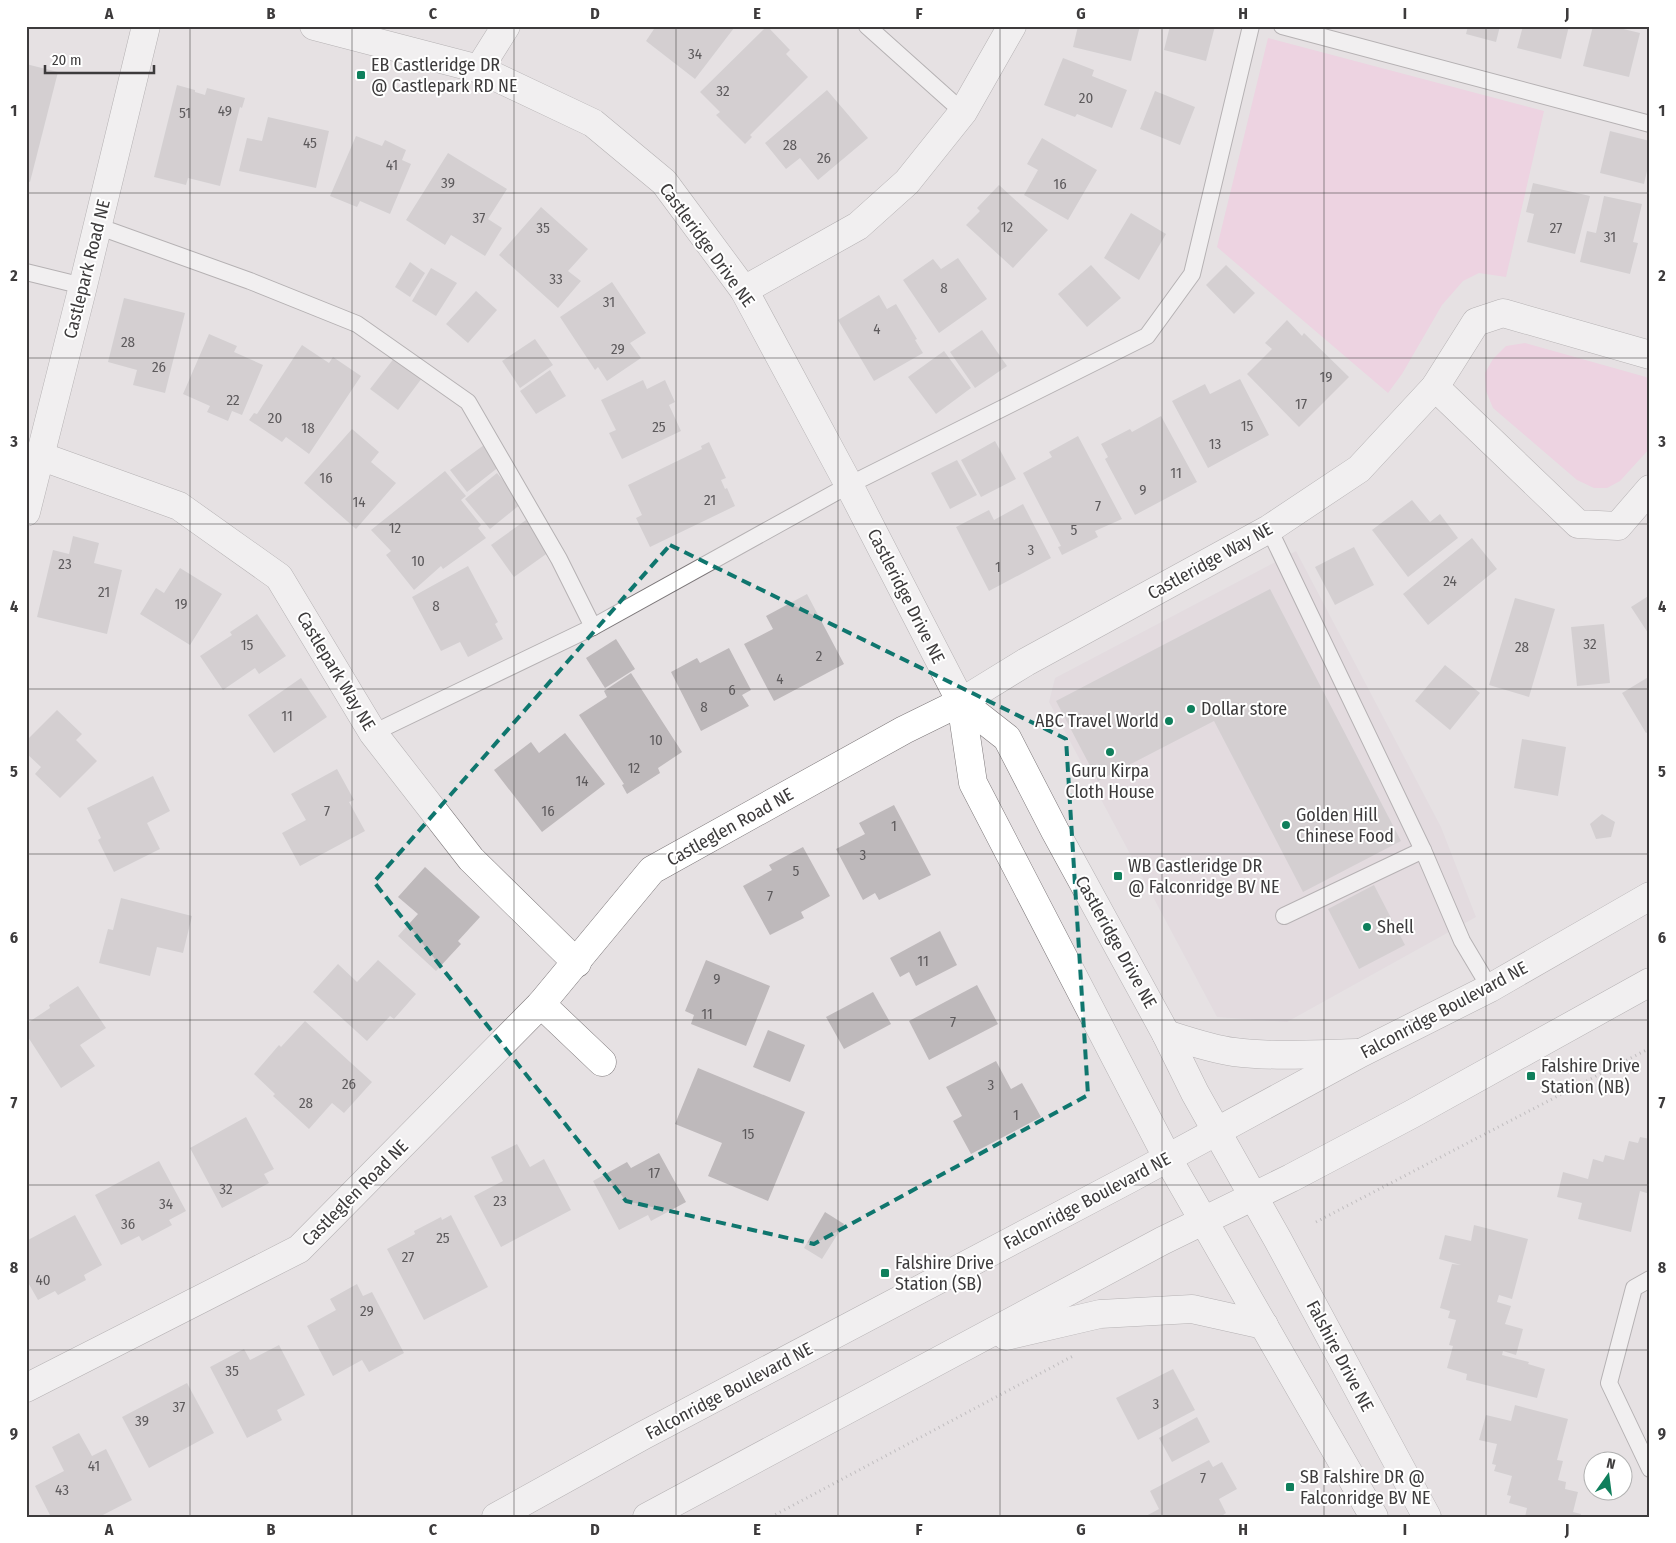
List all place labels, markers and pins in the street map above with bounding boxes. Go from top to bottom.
place label: EB Castleridge DR @ Castlepark RD NE [371,54,517,97]
marker: EB Castleridge DR @ Castlepark RD NE [355,69,367,81]
place label: Dollar store [1201,698,1287,720]
marker: Dollar store [1185,703,1197,715]
place label: ABC Travel World [1035,710,1159,732]
marker: ABC Travel World [1163,715,1175,727]
marker: Guru Kirpa Cloth House [1104,746,1116,758]
place label: Guru Kirpa Cloth House [1065,760,1155,803]
place label: Golden Hill Chinese Food [1296,804,1394,847]
marker: Golden Hill Chinese Food [1280,819,1292,831]
place label: WB Castleridge DR @ Falconridge BV NE [1128,855,1279,898]
marker: WB Castleridge DR @ Falconridge BV NE [1112,870,1124,882]
place label: Shell [1377,916,1414,938]
marker: Shell [1361,921,1373,933]
place label: Falshire Drive Station (NB) [1541,1055,1640,1098]
marker: Falshire Drive Station (NB) [1525,1070,1537,1082]
place label: Falshire Drive Station (SB) [895,1252,994,1295]
marker: Falshire Drive Station (SB) [879,1267,891,1279]
place label: SB Falshire DR @ Falconridge BV NE [1300,1466,1431,1509]
marker: SB Falshire DR @ Falconridge BV NE [1284,1481,1296,1493]

